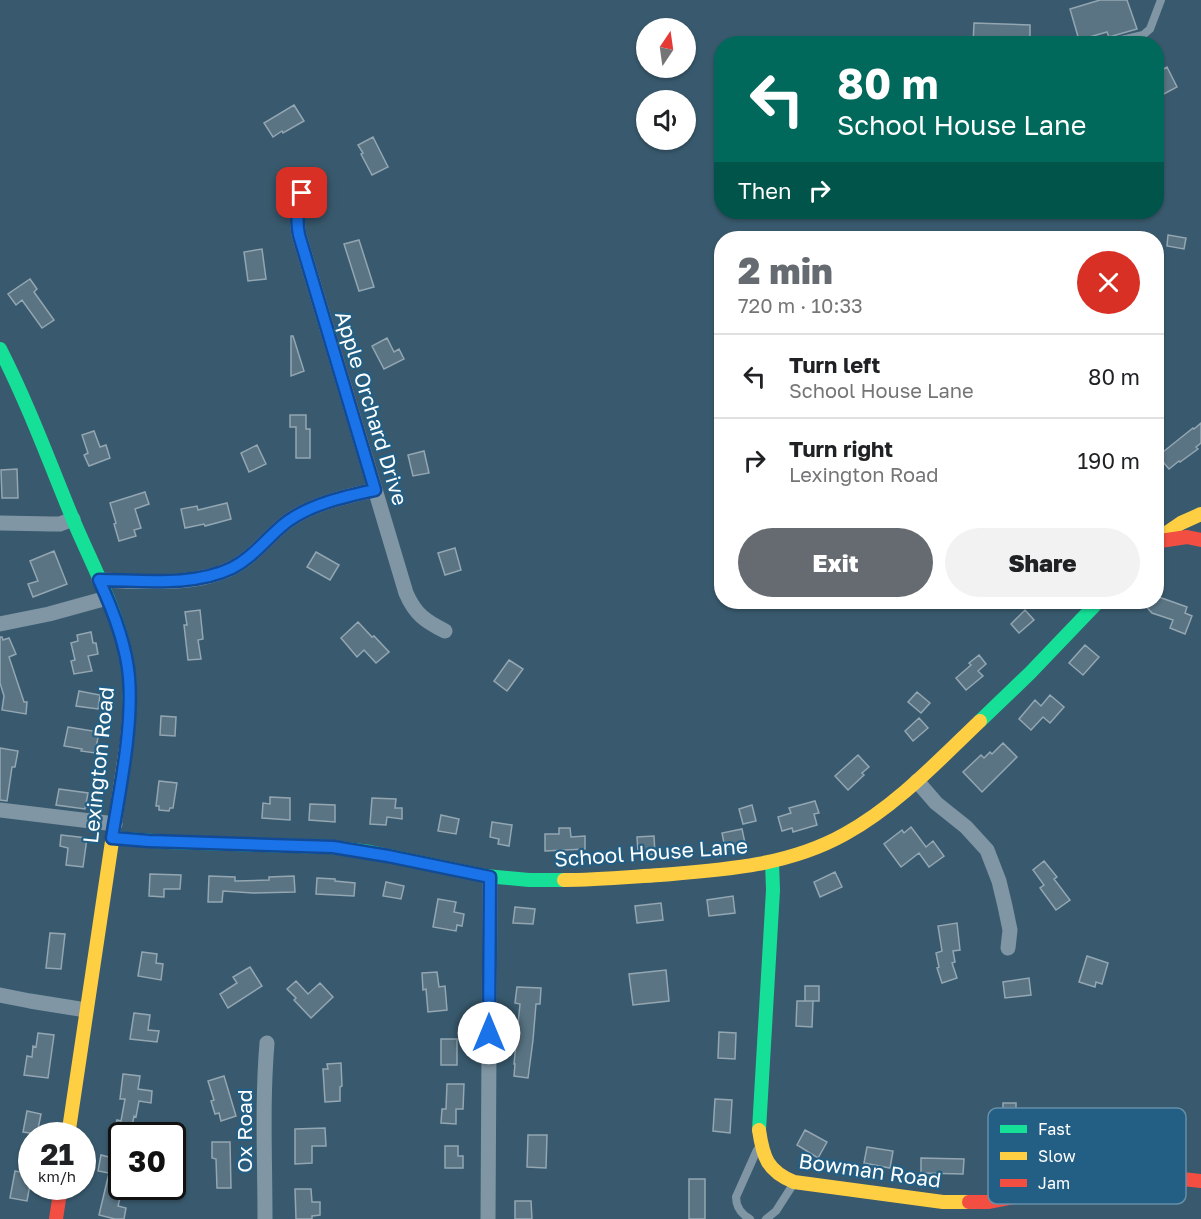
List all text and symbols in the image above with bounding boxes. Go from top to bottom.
north arrow [636,18,696,78]
map controls [636,18,696,150]
text: 80 m [837,58,938,108]
icon: left [738,60,816,138]
button: sound [636,90,696,150]
text: School House Lane [837,109,1086,141]
pin [276,167,327,218]
icon: right [803,174,836,207]
icon: arrive [285,176,318,209]
text: Then [738,177,791,204]
text: 2 min [738,249,833,292]
button: close [1077,251,1140,314]
text: 720 m · 10:33 [738,293,863,317]
street label: Apple Orchard Drive [330,308,414,508]
text: Turn left [789,351,880,378]
icon: left [738,360,771,393]
text: 80 m [1088,363,1140,390]
text: School House Lane [789,378,974,402]
text: Turn right [789,435,893,462]
icon: right [738,444,771,477]
text: 190 m [1077,447,1140,474]
text: Lexington Road [789,462,939,486]
button: Exit [738,528,933,597]
button: Share [945,528,1140,597]
street label: Lexington Road [77,685,119,845]
street label: School House Lane [553,832,749,872]
position arrow [457,1001,521,1065]
street label: Ox Road [231,1089,257,1173]
legend [988,1108,1186,1204]
text: Fast [1038,1119,1071,1139]
speed limit sign: 30 [108,1122,186,1200]
text: 21 [40,1136,74,1172]
text: Slow [1038,1146,1076,1166]
street label: Bowman Road [797,1147,943,1193]
text: km/h [38,1167,76,1185]
text: Jam [1038,1173,1070,1193]

